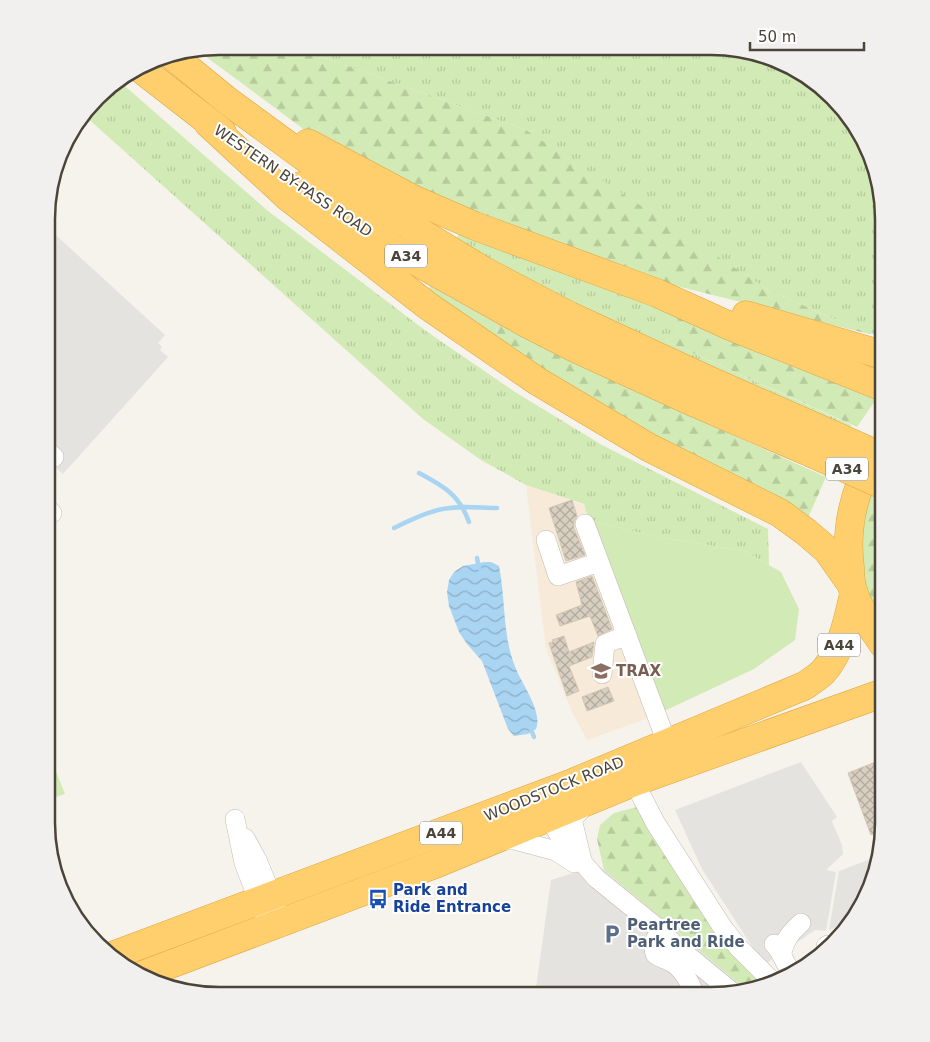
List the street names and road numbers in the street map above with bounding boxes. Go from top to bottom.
street label: WESTERN BY-PASS ROAD [210,121,376,241]
road number: A34 [385,245,427,268]
road number: A34 [826,458,868,480]
road number: A44 [818,634,860,656]
street label: WOODSTOCK ROAD [481,753,627,825]
road number: A44 [420,821,462,844]

